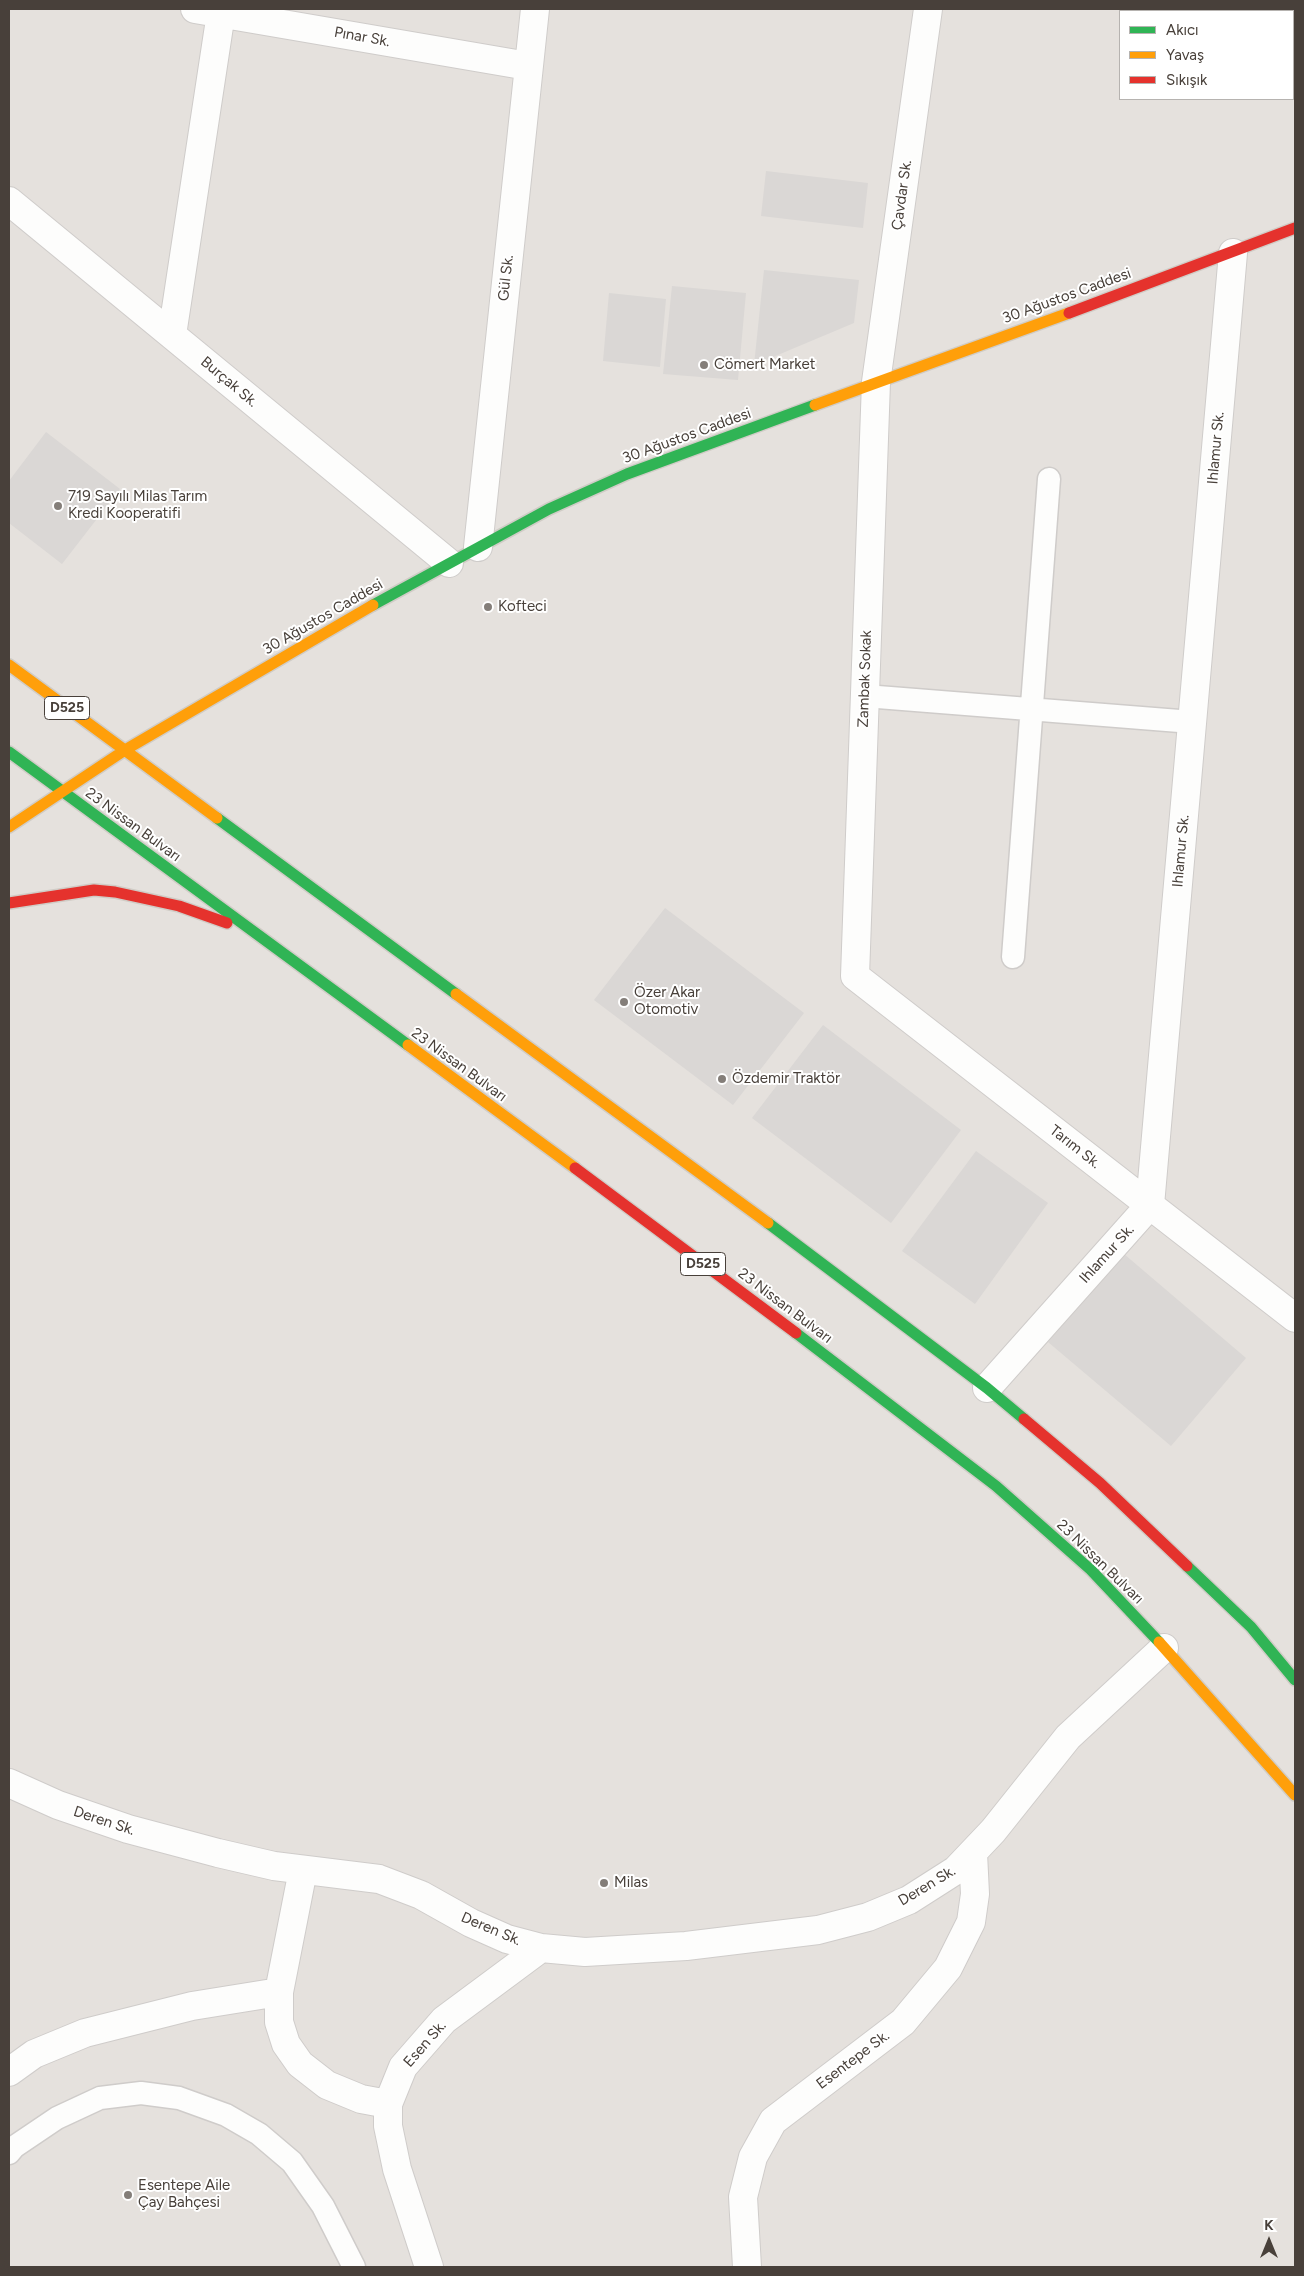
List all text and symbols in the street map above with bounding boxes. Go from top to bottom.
legend [1119,10,1294,100]
text: Akıcı [1166,21,1199,39]
street label: Pınar Sk. [333,23,391,51]
text: Yavaş [1166,46,1204,64]
text: Sıkışık [1166,71,1207,89]
street label: Çavdar Sk. [888,159,916,231]
street label: Gül Sk. [495,254,517,302]
street label: 30 Ağustos Caddesi [1000,264,1134,328]
street label: Burçak Sk. [197,353,261,411]
place label: Cömert Market [714,356,815,374]
marker: Cömert Market [698,359,710,371]
street label: 30 Ağustos Caddesi [620,404,754,468]
street label: Ihlamur Sk. [1204,411,1228,485]
place label: 719 Sayılı Milas Tarım Kredi Kooperatifi [68,488,207,523]
marker: 719 Sayılı Milas Tarım Kredi Kooperatifi [52,500,64,512]
street label: 30 Ağustos Caddesi [260,575,386,659]
place label: Kofteci [498,598,547,616]
marker: Kofteci [482,601,494,613]
street label: Zambak Sokak [854,630,876,728]
road number: D525 [44,696,90,720]
street label: 23 Nissan Bulvarı [82,784,184,866]
street label: Ihlamur Sk. [1169,814,1193,888]
place label: Özer Akar Otomotiv [634,984,700,1019]
marker: Özer Akar Otomotiv [618,996,630,1008]
street label: 23 Nissan Bulvarı [408,1024,510,1106]
place label: Özdemir Traktör [732,1070,840,1088]
marker: Özdemir Traktör [716,1073,728,1085]
street label: Tarım Sk. [1046,1122,1104,1172]
street label: Ihlamur Sk. [1076,1221,1138,1287]
road number: D525 [680,1252,726,1276]
street label: 23 Nissan Bulvarı [734,1265,836,1347]
street label: 23 Nissan Bulvarı [1053,1516,1147,1608]
street label: Deren Sk. [71,1803,137,1839]
street label: Deren Sk. [895,1862,959,1910]
place label: Milas [614,1874,648,1892]
marker: Milas [598,1877,610,1889]
street label: Deren Sk. [458,1908,524,1950]
street label: Esen Sk. [400,2017,450,2071]
street label: Esentepe Sk. [813,2027,893,2093]
place label: Esentepe Aile Çay Bahçesi [138,2177,230,2212]
marker: Esentepe Aile Çay Bahçesi [122,2189,134,2201]
north arrow [1244,2216,1294,2266]
text: K [1264,2217,1274,2234]

